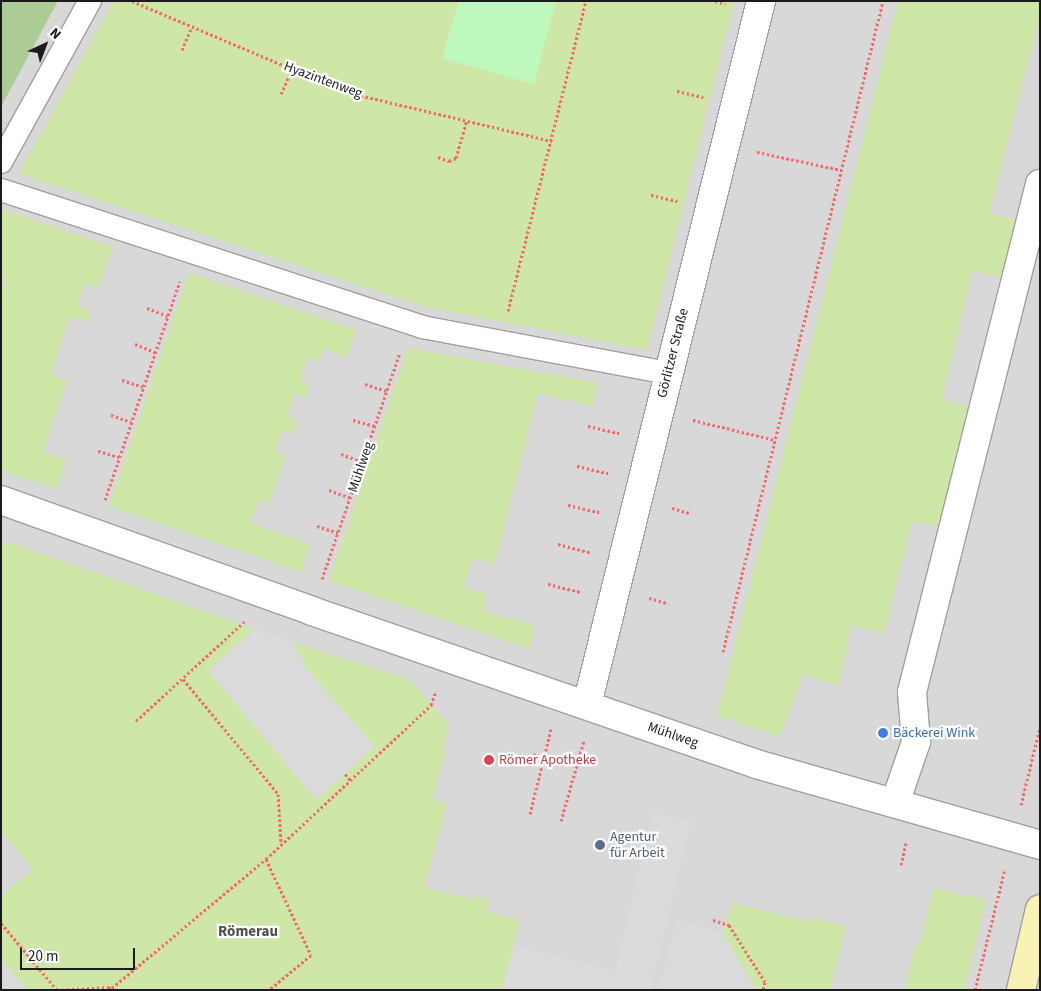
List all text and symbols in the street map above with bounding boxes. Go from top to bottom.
north arrow [20,20,70,70]
text: N [45,24,65,45]
street label: Hyazintenweg [281,58,365,102]
street label: Görlitzer Straße [654,306,692,400]
street label: Mühlweg [344,439,378,495]
street label: Mühlweg [645,718,701,752]
place label: Bäckerei Wink [893,725,975,741]
marker: Bäckerei Wink [877,727,889,739]
place label: Römer Apotheke [499,752,596,768]
marker: Römer Apotheke [483,754,495,766]
place label: Agentur für Arbeit [610,829,665,862]
marker: Agentur für Arbeit [594,839,606,851]
district label: Römerau [218,923,278,941]
scale bar [22,938,138,970]
text: 20 m [28,946,58,967]

